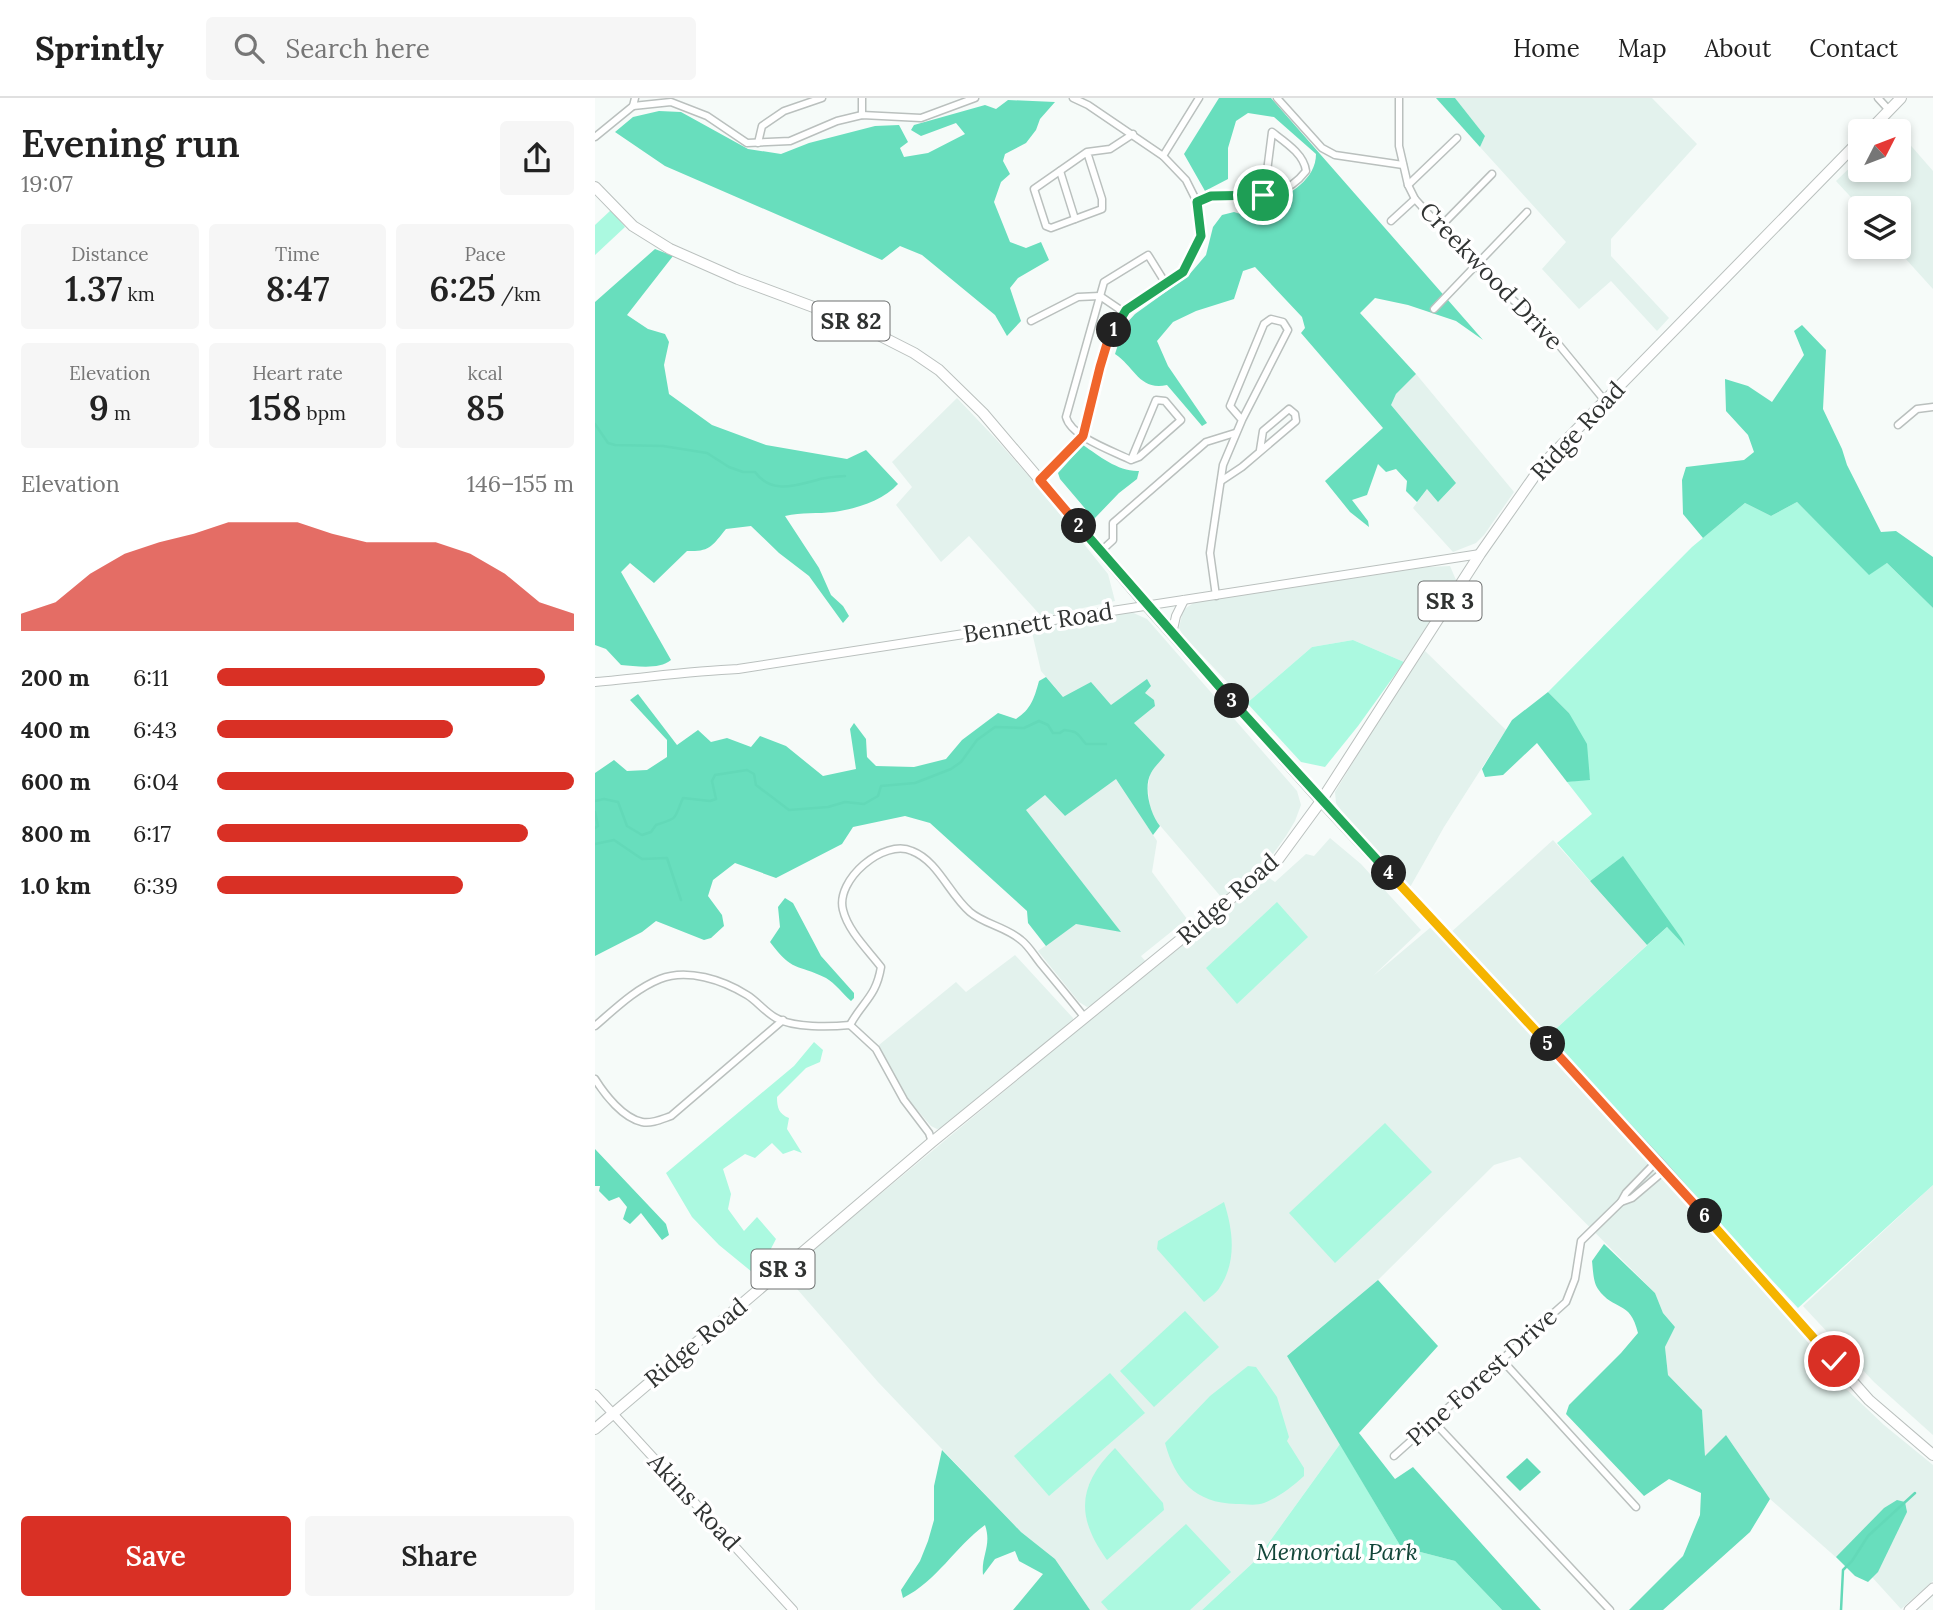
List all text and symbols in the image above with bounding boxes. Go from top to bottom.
search box [206,17,696,80]
text: Sprintly [35,27,164,69]
icon: search [230,29,268,67]
text: Search here [286,32,430,65]
text: Home [1513,33,1580,64]
text: Map [1618,33,1667,64]
text: About [1705,33,1771,64]
text: Contact [1809,33,1898,64]
text: Evening run [21,119,240,167]
north arrow [1848,119,1911,182]
map controls [1848,119,1911,259]
button: share [500,121,574,195]
pin [1233,165,1293,225]
text: 19:07 [21,169,73,198]
icon: arrive [1244,176,1282,214]
street label: Creekwood Drive [1413,195,1570,356]
button: layers [1848,196,1911,259]
text: Distance [71,242,148,266]
text: Time [275,242,320,266]
text: Pace [464,242,506,266]
text: 1.37 [65,266,123,311]
text: 8:47 [265,266,330,311]
text: 6:25 [429,266,496,311]
text: km [123,282,155,306]
text: /km [496,282,541,306]
road number: SR 82 [813,302,889,341]
pin: 1 [1097,313,1131,348]
text: 1 [1110,317,1117,341]
text: Elevation [69,361,151,385]
text: Heart rate [252,361,343,385]
text: kcal [468,361,503,385]
street label: Ridge Road [1524,375,1631,487]
text: 9 [89,385,109,430]
text: 158 [249,385,302,430]
text: 85 [466,385,505,430]
text: m [109,401,131,425]
text: bpm [302,401,346,425]
text: Elevation [21,469,120,498]
text: 146–155 m [467,469,574,498]
pin: 2 [1061,508,1097,544]
text: 2 [1073,513,1084,537]
road number: SR 3 [1419,582,1481,621]
street label: Bennett Road [961,595,1115,650]
text: 200 m [21,663,90,692]
text: 6:11 [133,663,169,692]
pin: 3 [1215,684,1249,718]
text: 3 [1226,688,1237,712]
text: 400 m [21,715,90,744]
text: 6:43 [133,715,177,744]
text: 600 m [21,767,91,796]
text: 6:04 [133,767,179,796]
text: 800 m [21,819,91,848]
text: 6:17 [133,819,171,848]
street label: Ridge Road [1171,846,1285,951]
pin: 4 [1371,856,1407,890]
text: 4 [1383,860,1394,884]
text: 1.0 km [21,871,91,900]
text: 6:39 [133,871,178,900]
pin: 5 [1531,1026,1565,1062]
text: 5 [1542,1031,1553,1055]
pin: 6 [1687,1198,1723,1234]
text: 6 [1699,1203,1710,1227]
road number: SR 3 [751,1250,815,1288]
street label: Ridge Road [638,1291,753,1394]
street label: Pine Forest Drive [1400,1301,1563,1452]
pin [1804,1331,1864,1391]
icon: check [1815,1342,1853,1380]
street label: Akins Road [641,1446,747,1557]
button: Save [21,1516,291,1596]
button: Share [305,1516,574,1596]
park label: Memorial Park [1256,1536,1418,1567]

